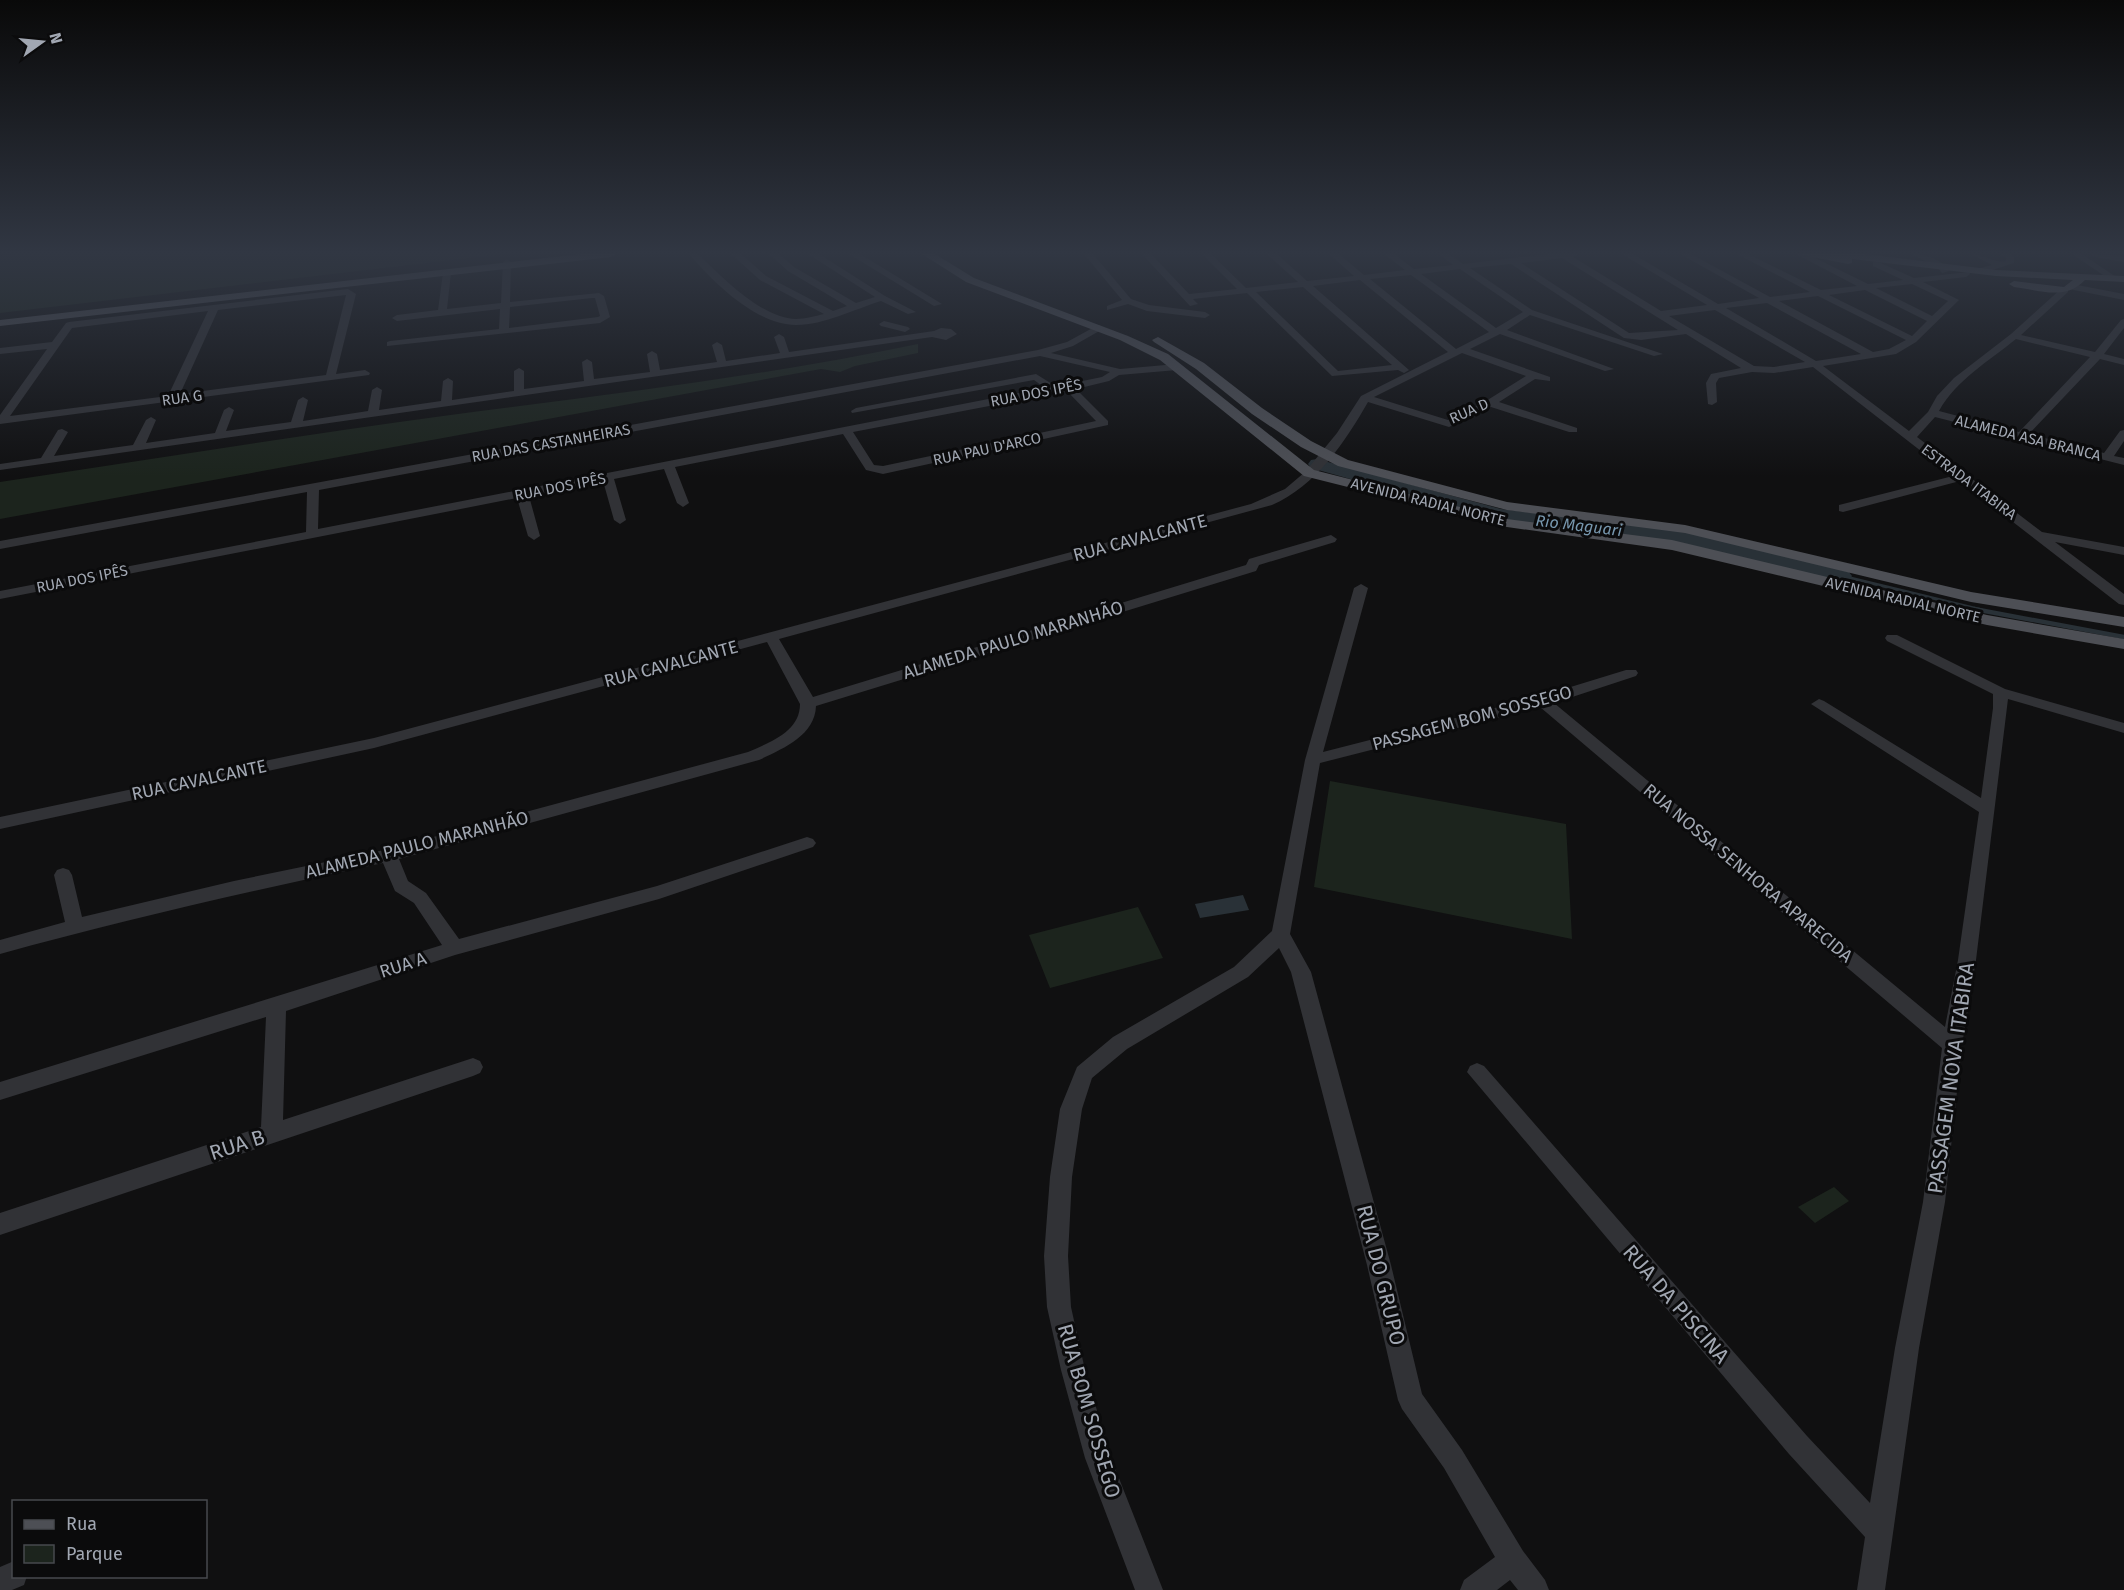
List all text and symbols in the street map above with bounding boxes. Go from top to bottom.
north arrow [12,12,72,72]
text: N [45,31,67,46]
street label: RUA DOS IPÊS [989,375,1083,411]
street label: RUA G [161,386,203,410]
street label: RUA D [1447,394,1491,428]
street label: ALAMEDA ASA BRANCA [1953,411,2103,465]
street label: RUA DAS CASTANHEIRAS [470,420,632,466]
street label: RUA PAU D'ARCO [931,429,1043,469]
street label: ESTRADA ITABIRA [1918,440,2020,524]
street label: RUA DOS IPÊS [513,469,607,505]
street label: AVENIDA RADIAL NORTE [1349,474,1507,530]
street label: RUA CAVALCANTE [1071,510,1209,566]
water label: Rio Maguari [1535,511,1624,540]
street label: RUA DOS IPÊS [35,561,129,597]
street label: AVENIDA RADIAL NORTE [1824,573,1982,627]
street label: ALAMEDA PAULO MARANHÃO [900,595,1126,684]
street label: RUA CAVALCANTE [602,636,740,692]
street label: PASSAGEM BOM SOSSEGO [1370,681,1574,755]
street label: RUA CAVALCANTE [129,755,269,805]
street label: RUA NOSSA SENHORA APARECIDA [1639,779,1858,968]
street label: ALAMEDA PAULO MARANHÃO [303,806,531,883]
street label: RUA A [377,947,430,983]
street label: PASSAGEM NOVA ITABIRA [1922,961,1980,1195]
street label: RUA B [206,1124,268,1166]
street label: RUA DO GRUPO [1351,1202,1411,1348]
street label: RUA DA PISCINA [1617,1239,1735,1369]
street label: RUA BOM SOSSEGO [1052,1321,1126,1501]
legend [12,1500,207,1578]
text: Rua [66,1513,97,1535]
text: Parque [66,1543,123,1565]

